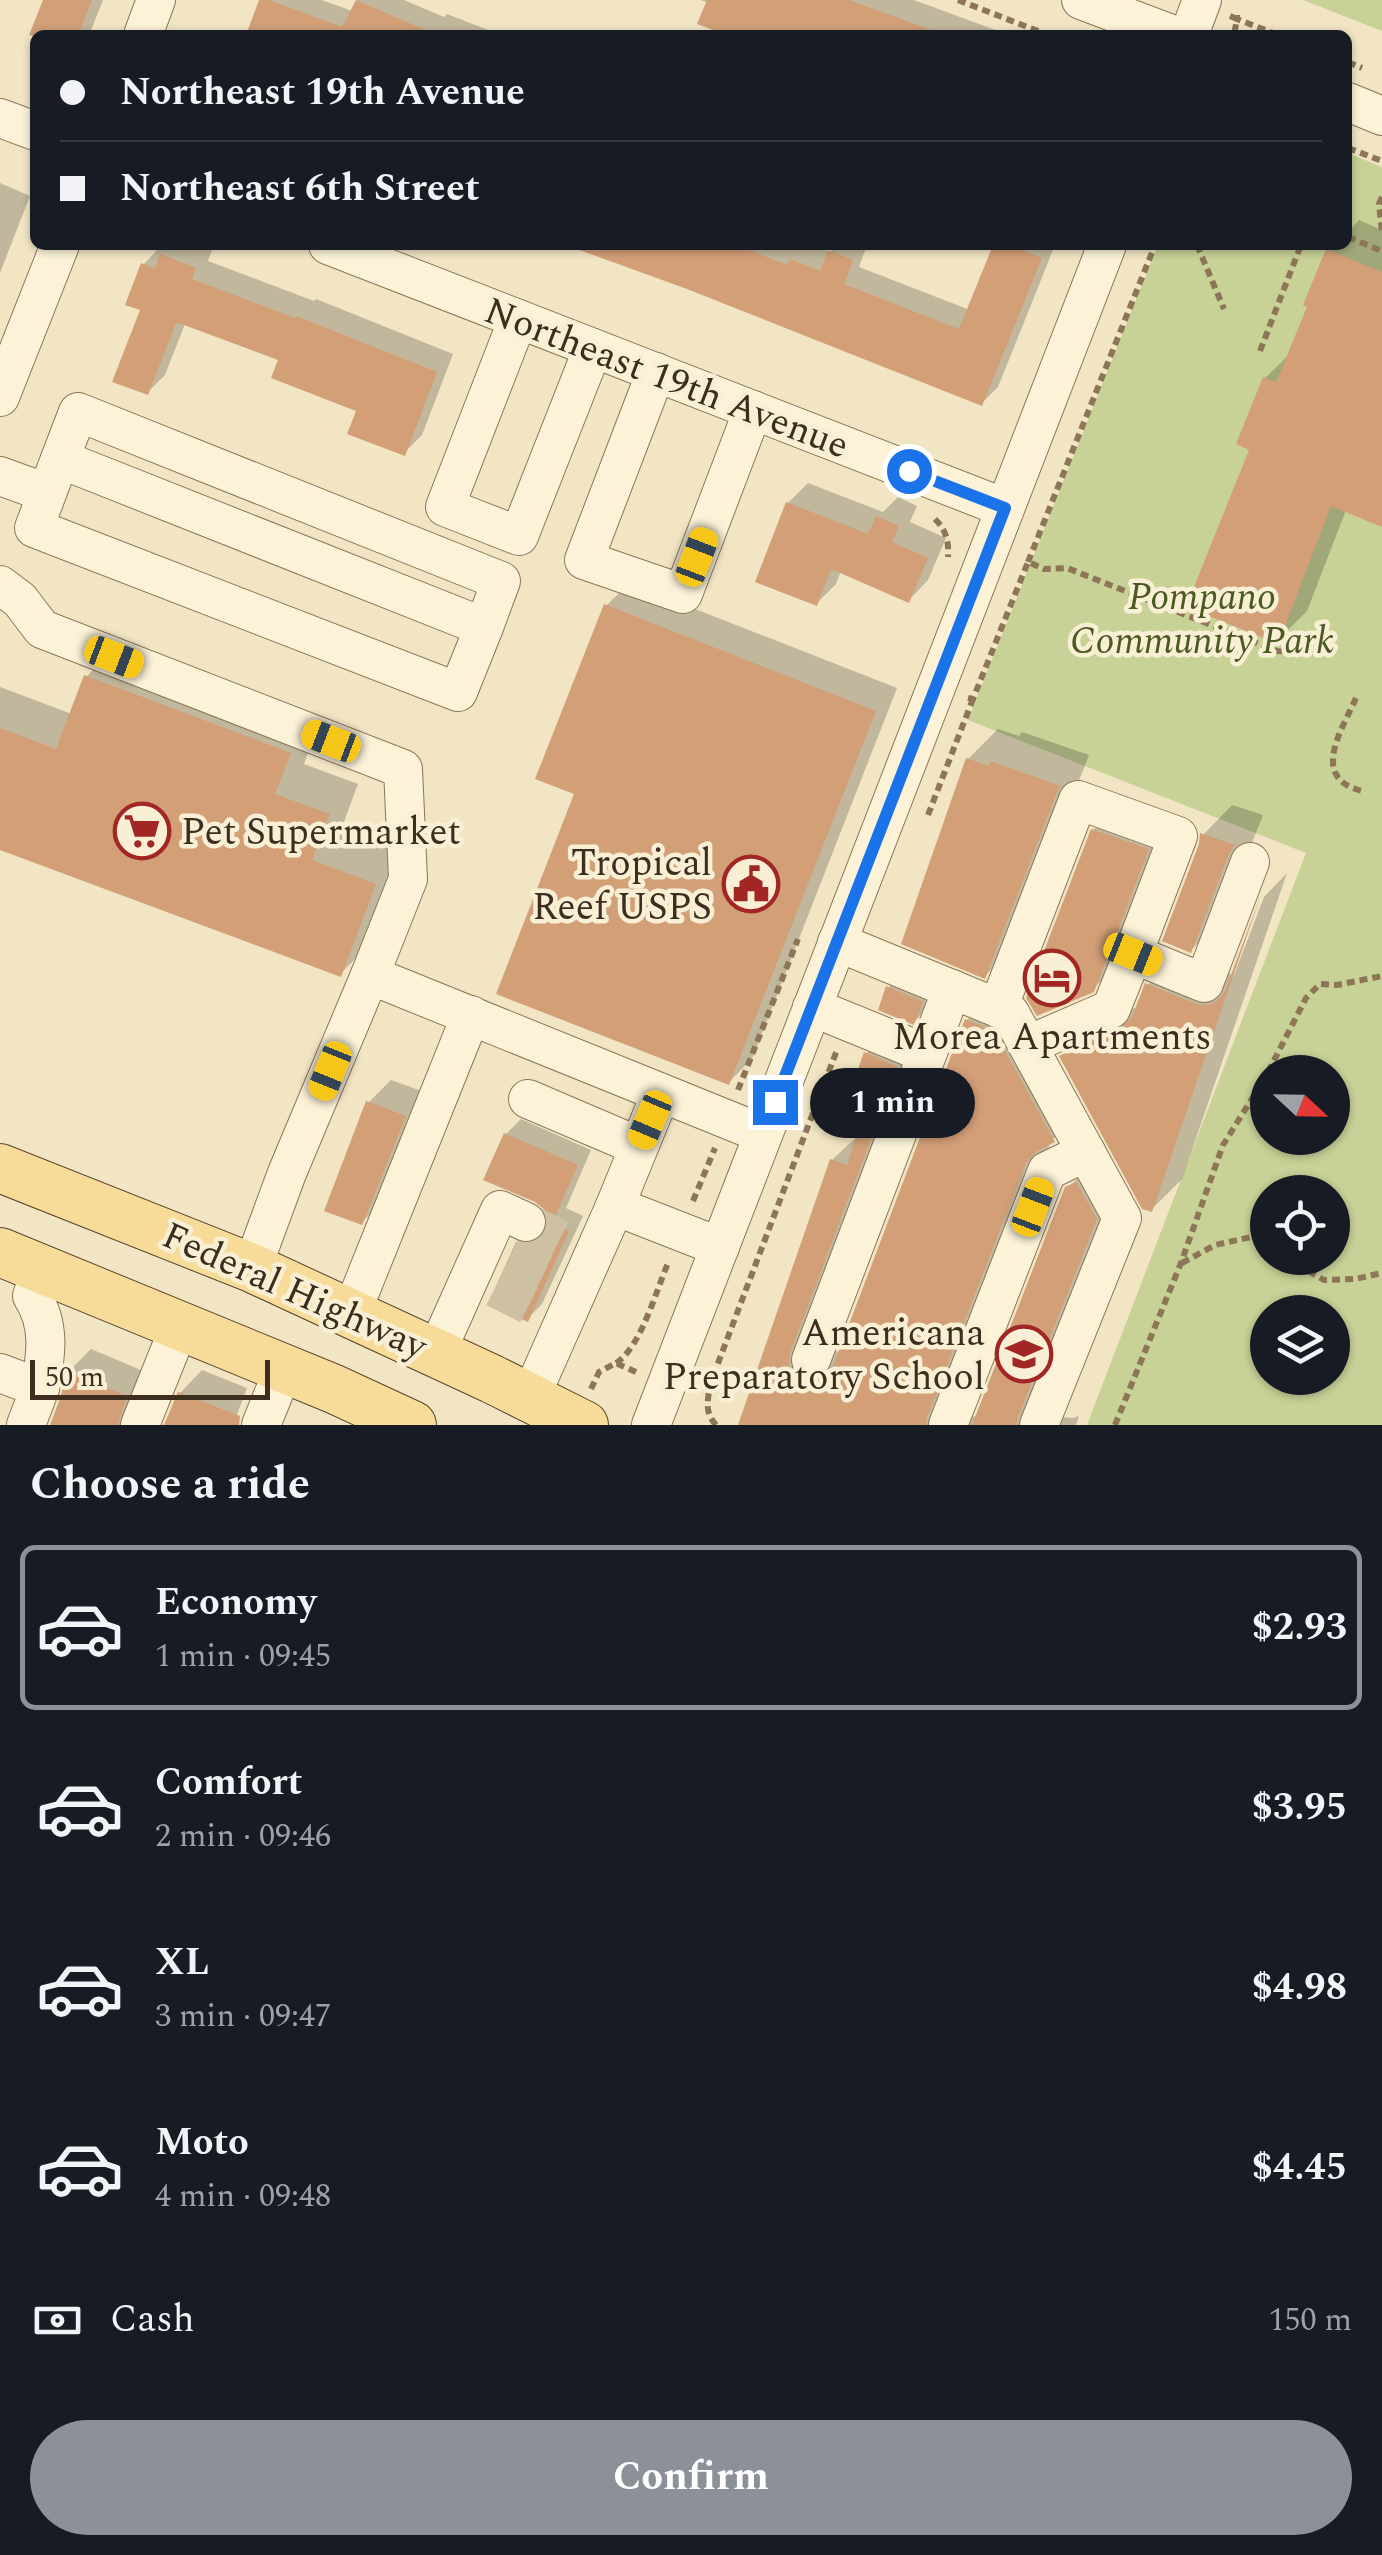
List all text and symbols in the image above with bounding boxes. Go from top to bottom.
text: Northeast 19th Avenue [120,64,525,122]
text: Northeast 6th Street [120,160,480,218]
street label: Northeast 19th Avenue [476,283,857,475]
route start [887,449,932,494]
car [672,524,722,590]
park label: Pompano Community Park [1070,569,1334,671]
car [81,632,147,682]
car [298,716,364,766]
supermarket icon: Pet Supermarket [112,801,172,861]
place label: Pet Supermarket [181,804,461,862]
place label: Tropical Reef USPS [532,835,712,937]
public building icon: Tropical Reef USPS [721,854,781,914]
car [1100,929,1166,979]
hotel icon: Morea Apartments [1022,948,1082,1008]
place label: Morea Apartments [892,1009,1212,1067]
car [305,1038,355,1104]
north arrow [1250,1055,1350,1155]
map controls [1250,1055,1350,1395]
callout: 1 min [810,1067,975,1137]
text: 1 min [850,1078,935,1127]
route end [753,1080,798,1125]
car [624,1087,676,1153]
car [1008,1174,1058,1240]
button: locate [1250,1175,1350,1275]
street label: Federal Highway [152,1207,438,1377]
button: layers [1250,1295,1350,1395]
place label: Americana Preparatory School [663,1305,985,1407]
school or university icon: Americana Preparatory School [994,1324,1054,1384]
scale bar [30,1355,270,1400]
text: 50 m [45,1356,104,1399]
text: Choose a ride [30,1450,310,1519]
text: Economy [155,1574,316,1632]
icon: car [35,1583,125,1673]
text: $2.93 [1252,1599,1347,1657]
text: 1 min · 09:45 [155,1632,331,1681]
text: Comfort [155,1754,302,1812]
icon: car [35,1763,125,1853]
text: $3.95 [1252,1779,1347,1837]
text: 2 min · 09:46 [155,1812,331,1861]
text: XL [155,1934,209,1992]
icon: car [35,1943,125,2033]
text: $4.98 [1252,1959,1347,2017]
text: 3 min · 09:47 [155,1992,331,2041]
text: Moto [155,2114,249,2172]
icon: car [35,2123,125,2213]
text: $4.45 [1252,2139,1347,2197]
text: 4 min · 09:48 [155,2172,331,2221]
text: Cash [110,2291,195,2349]
icon: cash [30,2293,85,2348]
text: 150 m [1268,2296,1352,2345]
button: Confirm [30,2420,1352,2535]

